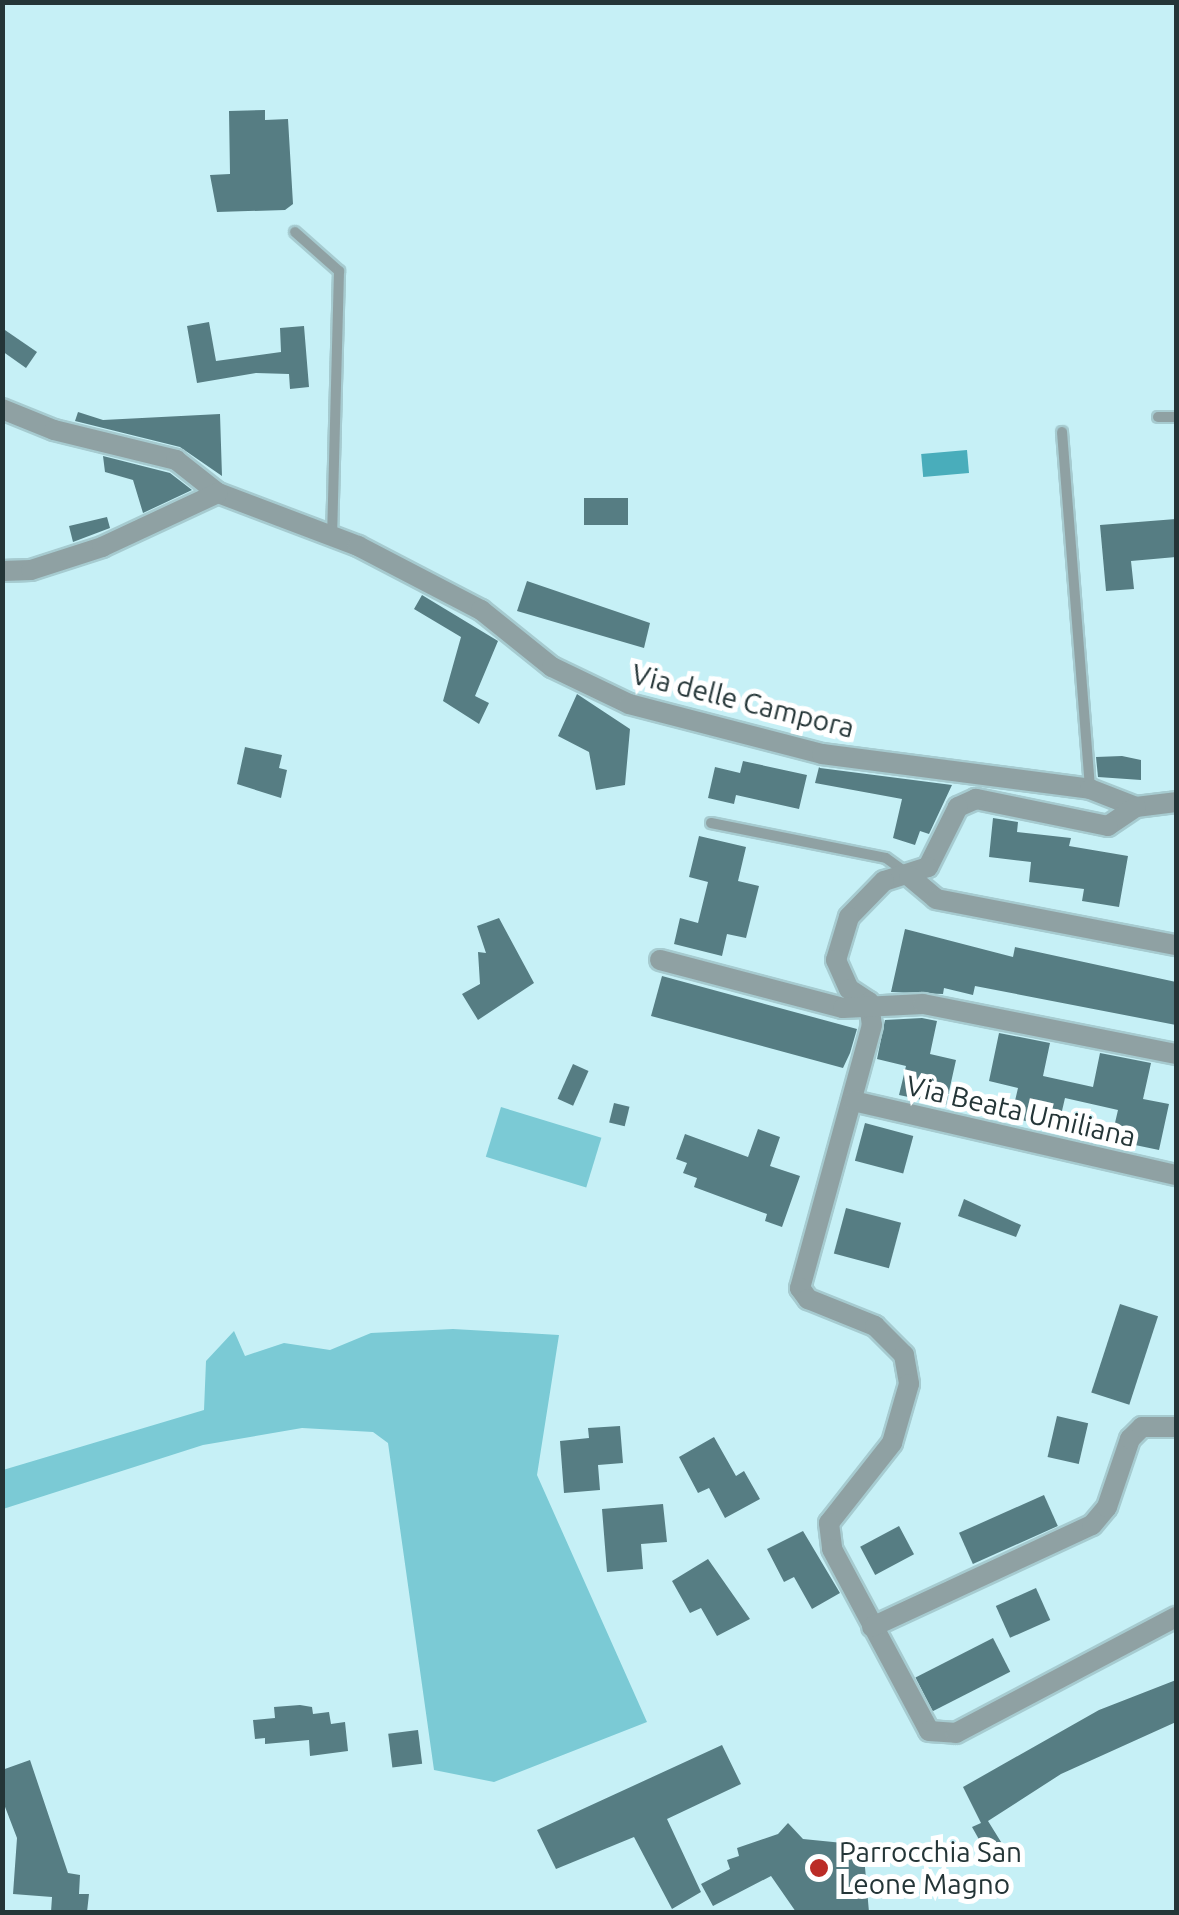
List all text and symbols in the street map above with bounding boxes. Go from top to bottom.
street label: Via delle Campora [628,657,858,745]
street label: Via Beata Umiliana [903,1068,1139,1154]
place label: Parrocchia San Leone Magno [839,1835,1022,1901]
marker: Parrocchia San Leone Magno [808,1857,830,1879]

